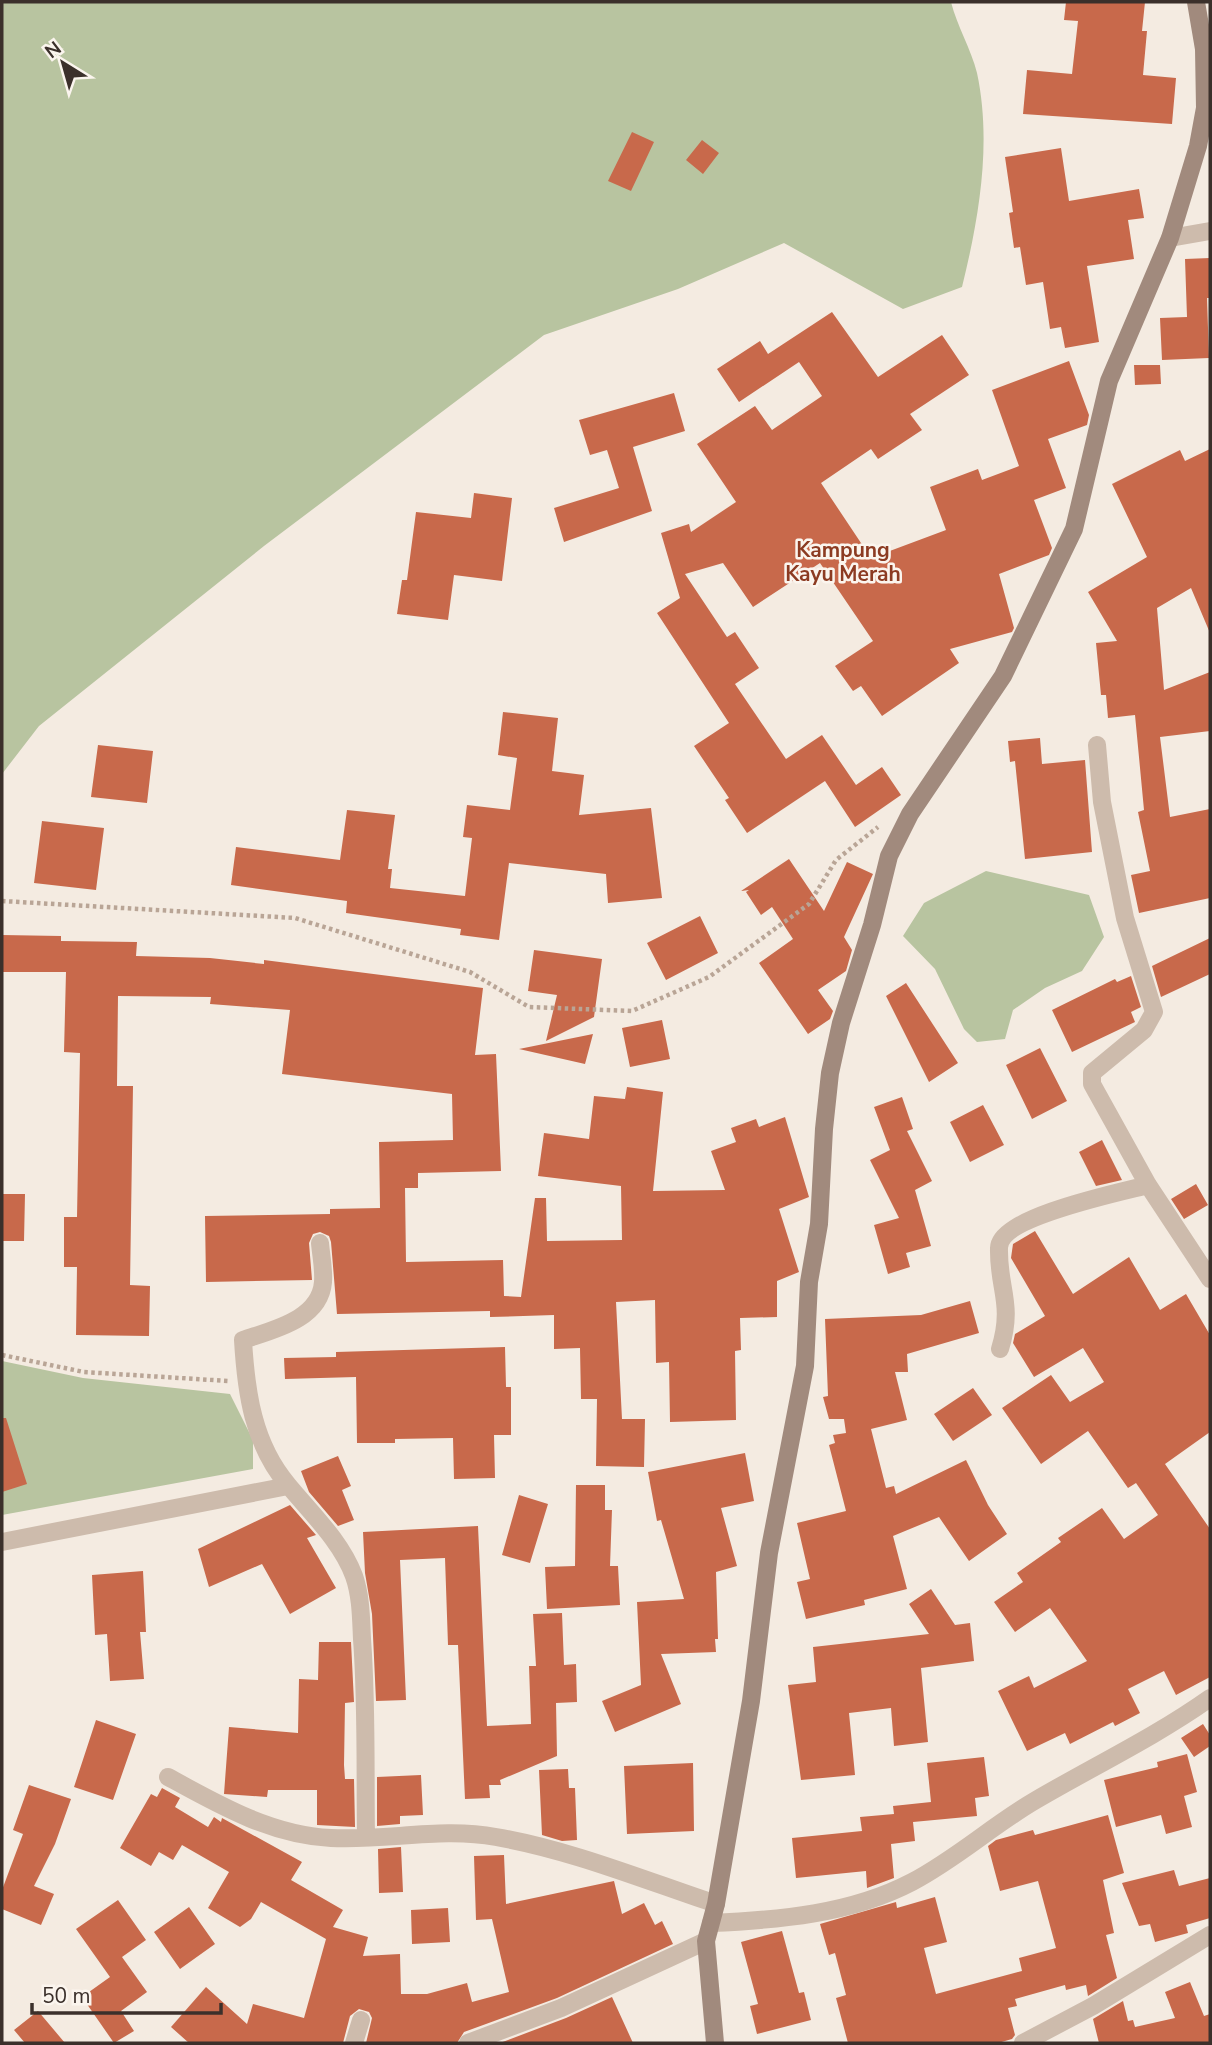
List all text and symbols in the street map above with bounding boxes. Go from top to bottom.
north arrow [28,28,98,98]
text: N [40,36,67,65]
district label: Kampung Kayu Merah [785,536,901,588]
scale bar [32,1972,220,2016]
text: 50 m [42,1982,91,2010]

